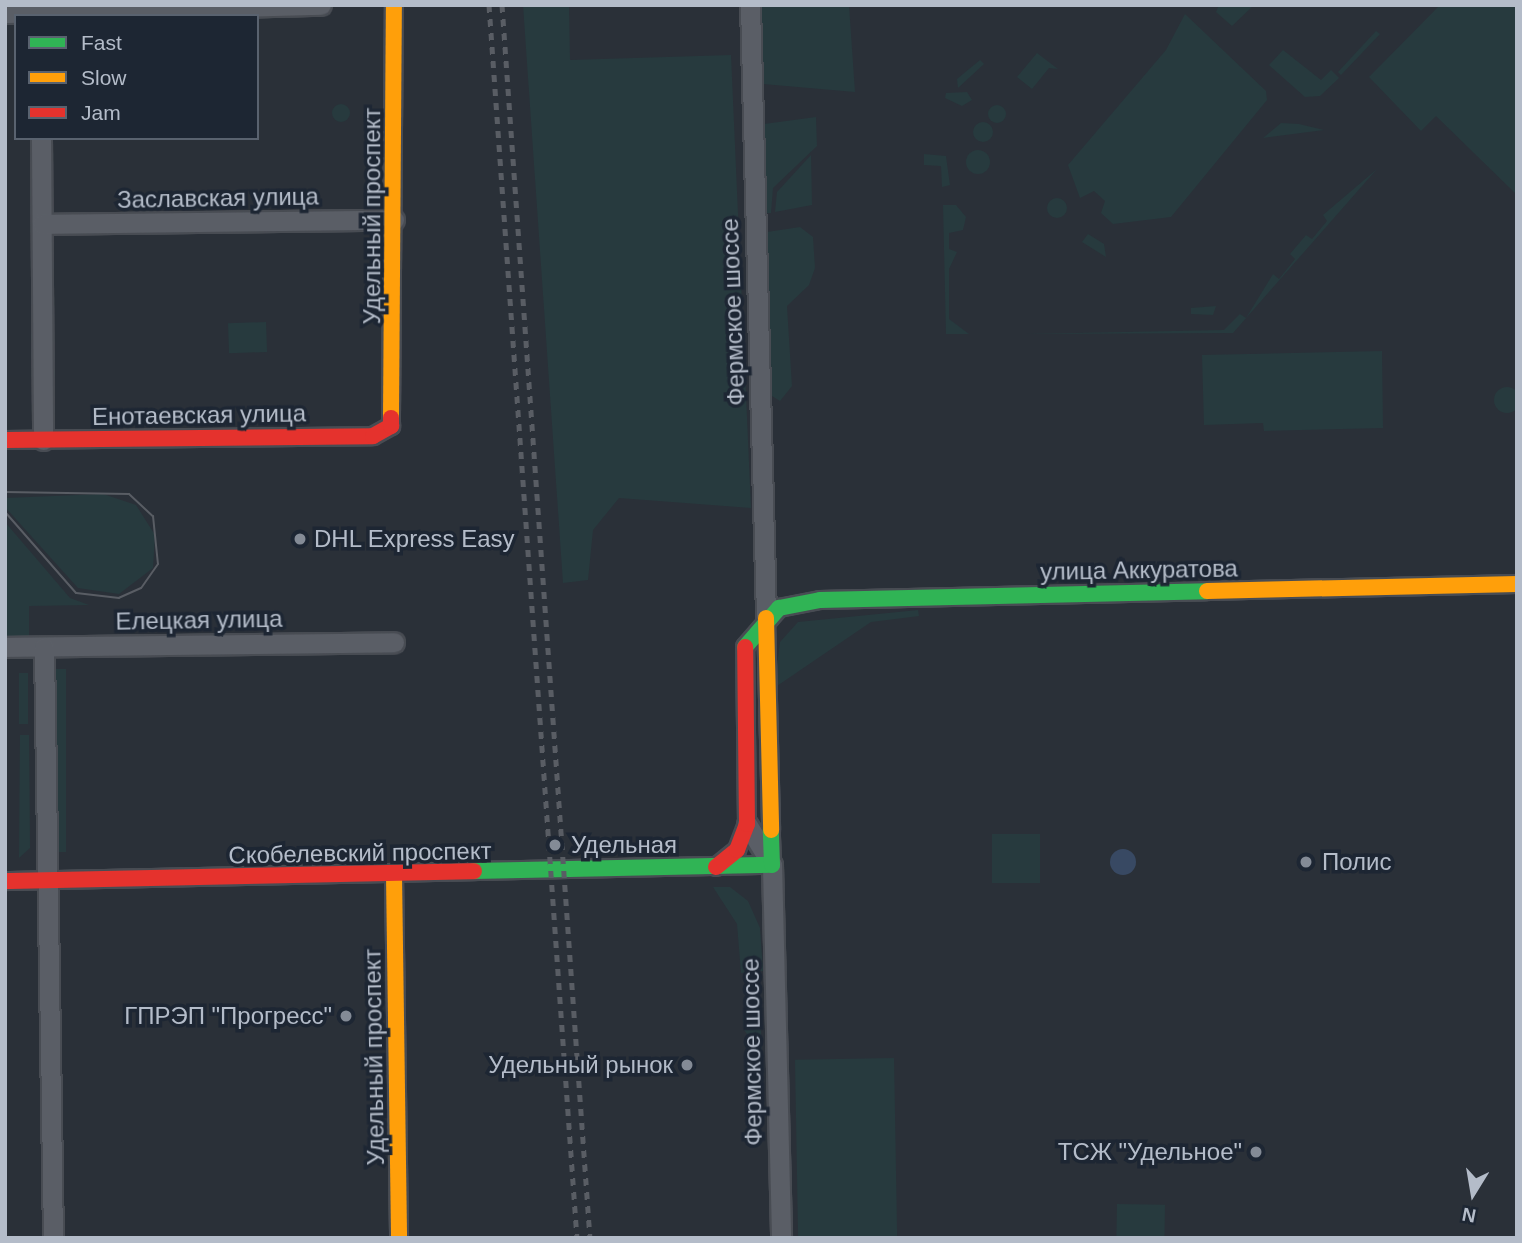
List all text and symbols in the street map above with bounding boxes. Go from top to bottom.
legend [14,14,259,140]
text: Fast [81,31,122,54]
text: Slow [81,66,127,89]
text: Jam [81,101,121,124]
street label: Удельный проспект [358,108,386,324]
street label: Заславская улица [117,182,319,214]
street label: Фермское шоссе [715,218,751,406]
street label: Енотаевская улица [92,399,306,431]
place label: DHL Express Easy [314,525,515,553]
marker: DHL Express Easy [292,531,308,547]
street label: улица Аккуратова [1040,554,1238,586]
street label: Елецкая улица [115,604,283,636]
place label: Удельная [571,831,677,859]
marker: Удельная [545,835,565,855]
street label: Скобелевский проспект [228,836,492,870]
place label: Полис [1322,848,1391,876]
marker: Полис [1296,852,1316,872]
street label: Удельный проспект [358,948,390,1166]
street label: Фермское шоссе [736,958,768,1146]
place label: ГПРЭП "Прогресс" [124,1002,332,1030]
marker: ГПРЭП "Прогресс" [338,1008,354,1024]
place label: Удельный рынок [488,1051,673,1079]
marker: Удельный рынок [679,1057,695,1073]
place label: ТСЖ "Удельное" [1058,1138,1242,1166]
marker: ТСЖ "Удельное" [1248,1144,1264,1160]
north arrow [1438,1159,1508,1229]
text: N [1460,1203,1478,1227]

